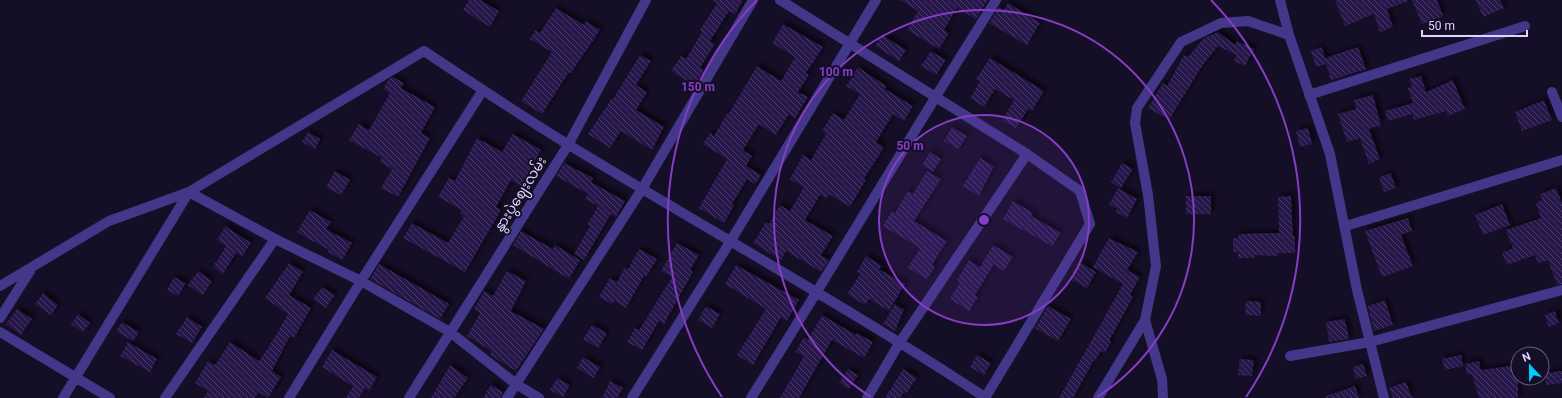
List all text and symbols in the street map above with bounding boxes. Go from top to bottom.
scale bar [1422,12,1527,38]
text: 50 m [1428,19,1455,33]
text: 100 m [819,65,853,79]
text: 150 m [681,80,715,94]
text: 50 m [896,139,924,153]
street label: နွားပွဲဈေးလမ်း [489,153,553,237]
centre of rings [977,213,991,227]
north arrow [1510,346,1550,386]
text: N [1520,350,1533,365]

